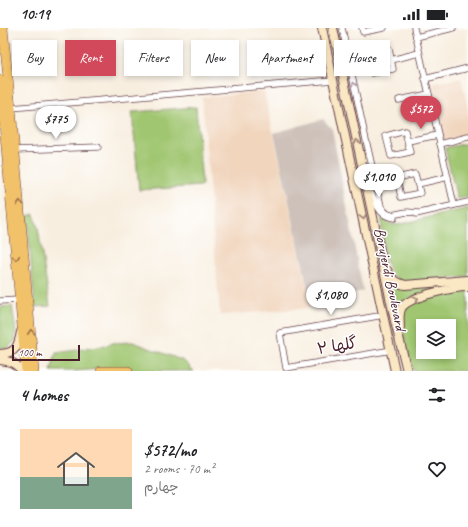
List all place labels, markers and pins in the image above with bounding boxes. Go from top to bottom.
pin: $572 [397,96,445,130]
pin: $775 [32,106,80,140]
pin: $1,010 [346,164,412,198]
pin: $1,080 [298,282,364,316]

